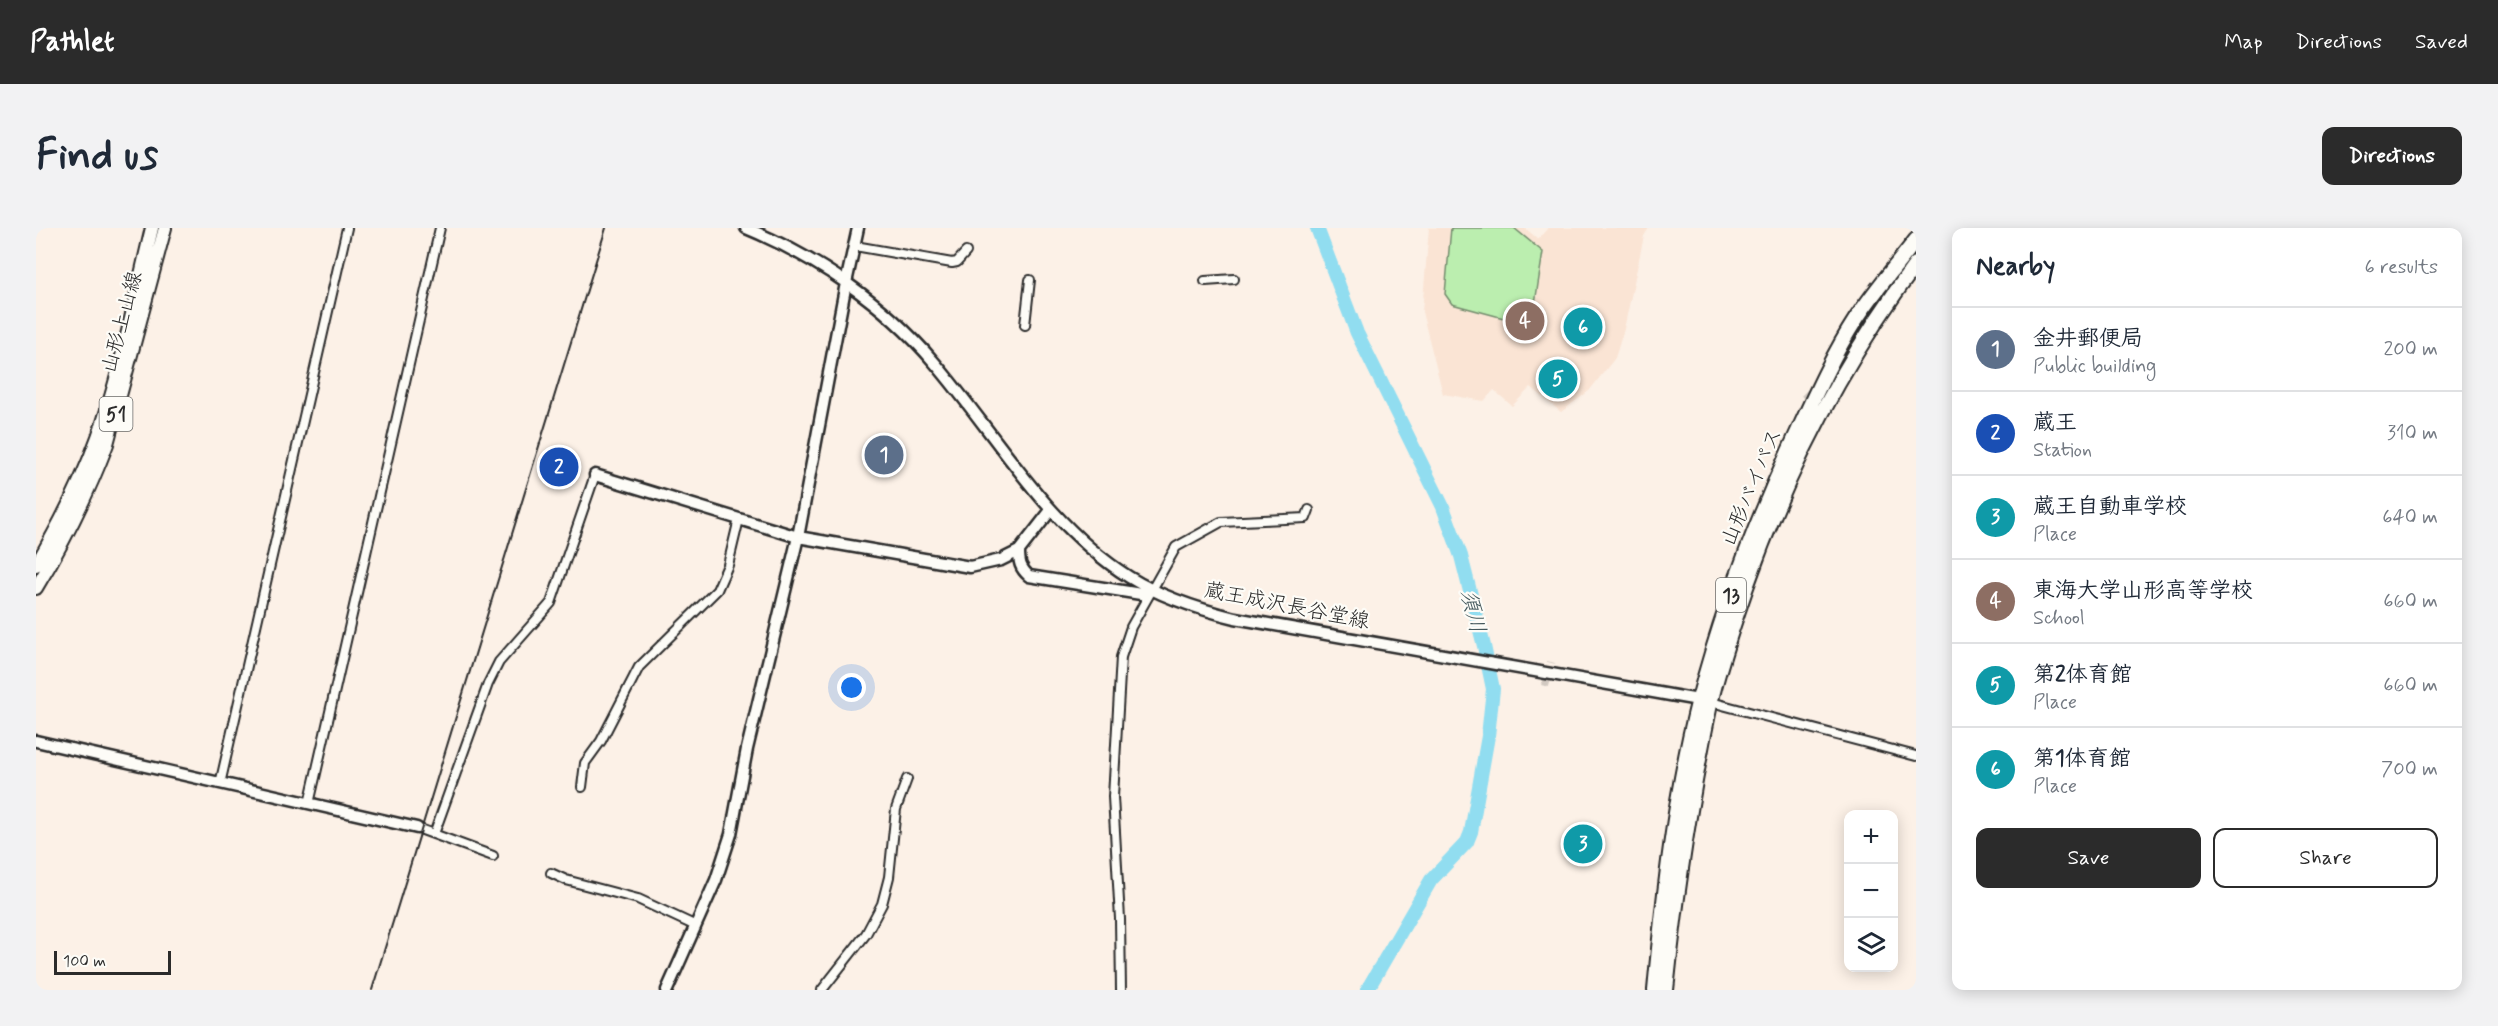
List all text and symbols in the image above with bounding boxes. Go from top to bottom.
text: Pathlet [30,24,114,61]
text: Map [2224,28,2263,56]
text: Directions [2296,28,2382,56]
text: Saved [2415,28,2468,56]
button: Directions [2322,127,2462,185]
text: Find us [36,129,158,184]
text: Nearby [1976,250,2055,284]
text: 6 results [2365,254,2438,281]
street label: 山形上山線 [95,268,149,377]
pin: 4 [1506,298,1544,344]
pin: 6 [1564,304,1602,350]
text: 金井郵便局 [2033,325,2143,353]
text: 1 [1991,336,2000,363]
text: 200 m [2383,336,2438,363]
text: Public building [2033,353,2156,380]
pin: 5 [1538,356,1577,402]
road number: 51 [100,397,133,431]
text: 蔵王 [2033,409,2077,437]
text: 2 [1991,420,2000,447]
text: 310 m [2387,420,2438,447]
street label: 山形バイパス [1714,424,1789,551]
pin: 1 [864,432,904,478]
text: Station [2033,437,2092,464]
pin: 2 [540,444,578,490]
text: 蔵王自動車学校 [2033,493,2187,521]
text: 3 [1991,504,2000,531]
text: 640 m [2382,504,2438,531]
text: Place [2033,521,2077,548]
street label: 蔵王成沢長谷堂線 [1202,576,1372,636]
text: 東海大学山形高等学校 [2033,577,2253,605]
road number: 13 [1716,578,1746,612]
water label: 須川 [1453,587,1491,636]
text: 4 [1990,588,2001,615]
text: 660 m [2383,588,2438,615]
text: School [2033,605,2085,632]
text: 第2体育館 [2033,661,2132,689]
text: 5 [1990,672,2002,699]
text: 660 m [2383,672,2438,699]
your location [837,673,866,702]
text: Place [2033,689,2077,716]
text: 第1体育館 [2033,745,2131,773]
text: 6 [1990,756,2001,783]
text: 700 m [2381,756,2438,783]
text: Place [2033,773,2077,800]
map controls [1844,810,1898,972]
button: + [1844,810,1898,864]
pin: 3 [1564,822,1602,866]
button: Save [1976,828,2201,888]
button: Share [2213,828,2438,888]
button: − [1844,864,1898,918]
button: layers [1844,918,1898,972]
scale bar [54,948,171,976]
text: 100 m [63,951,106,972]

